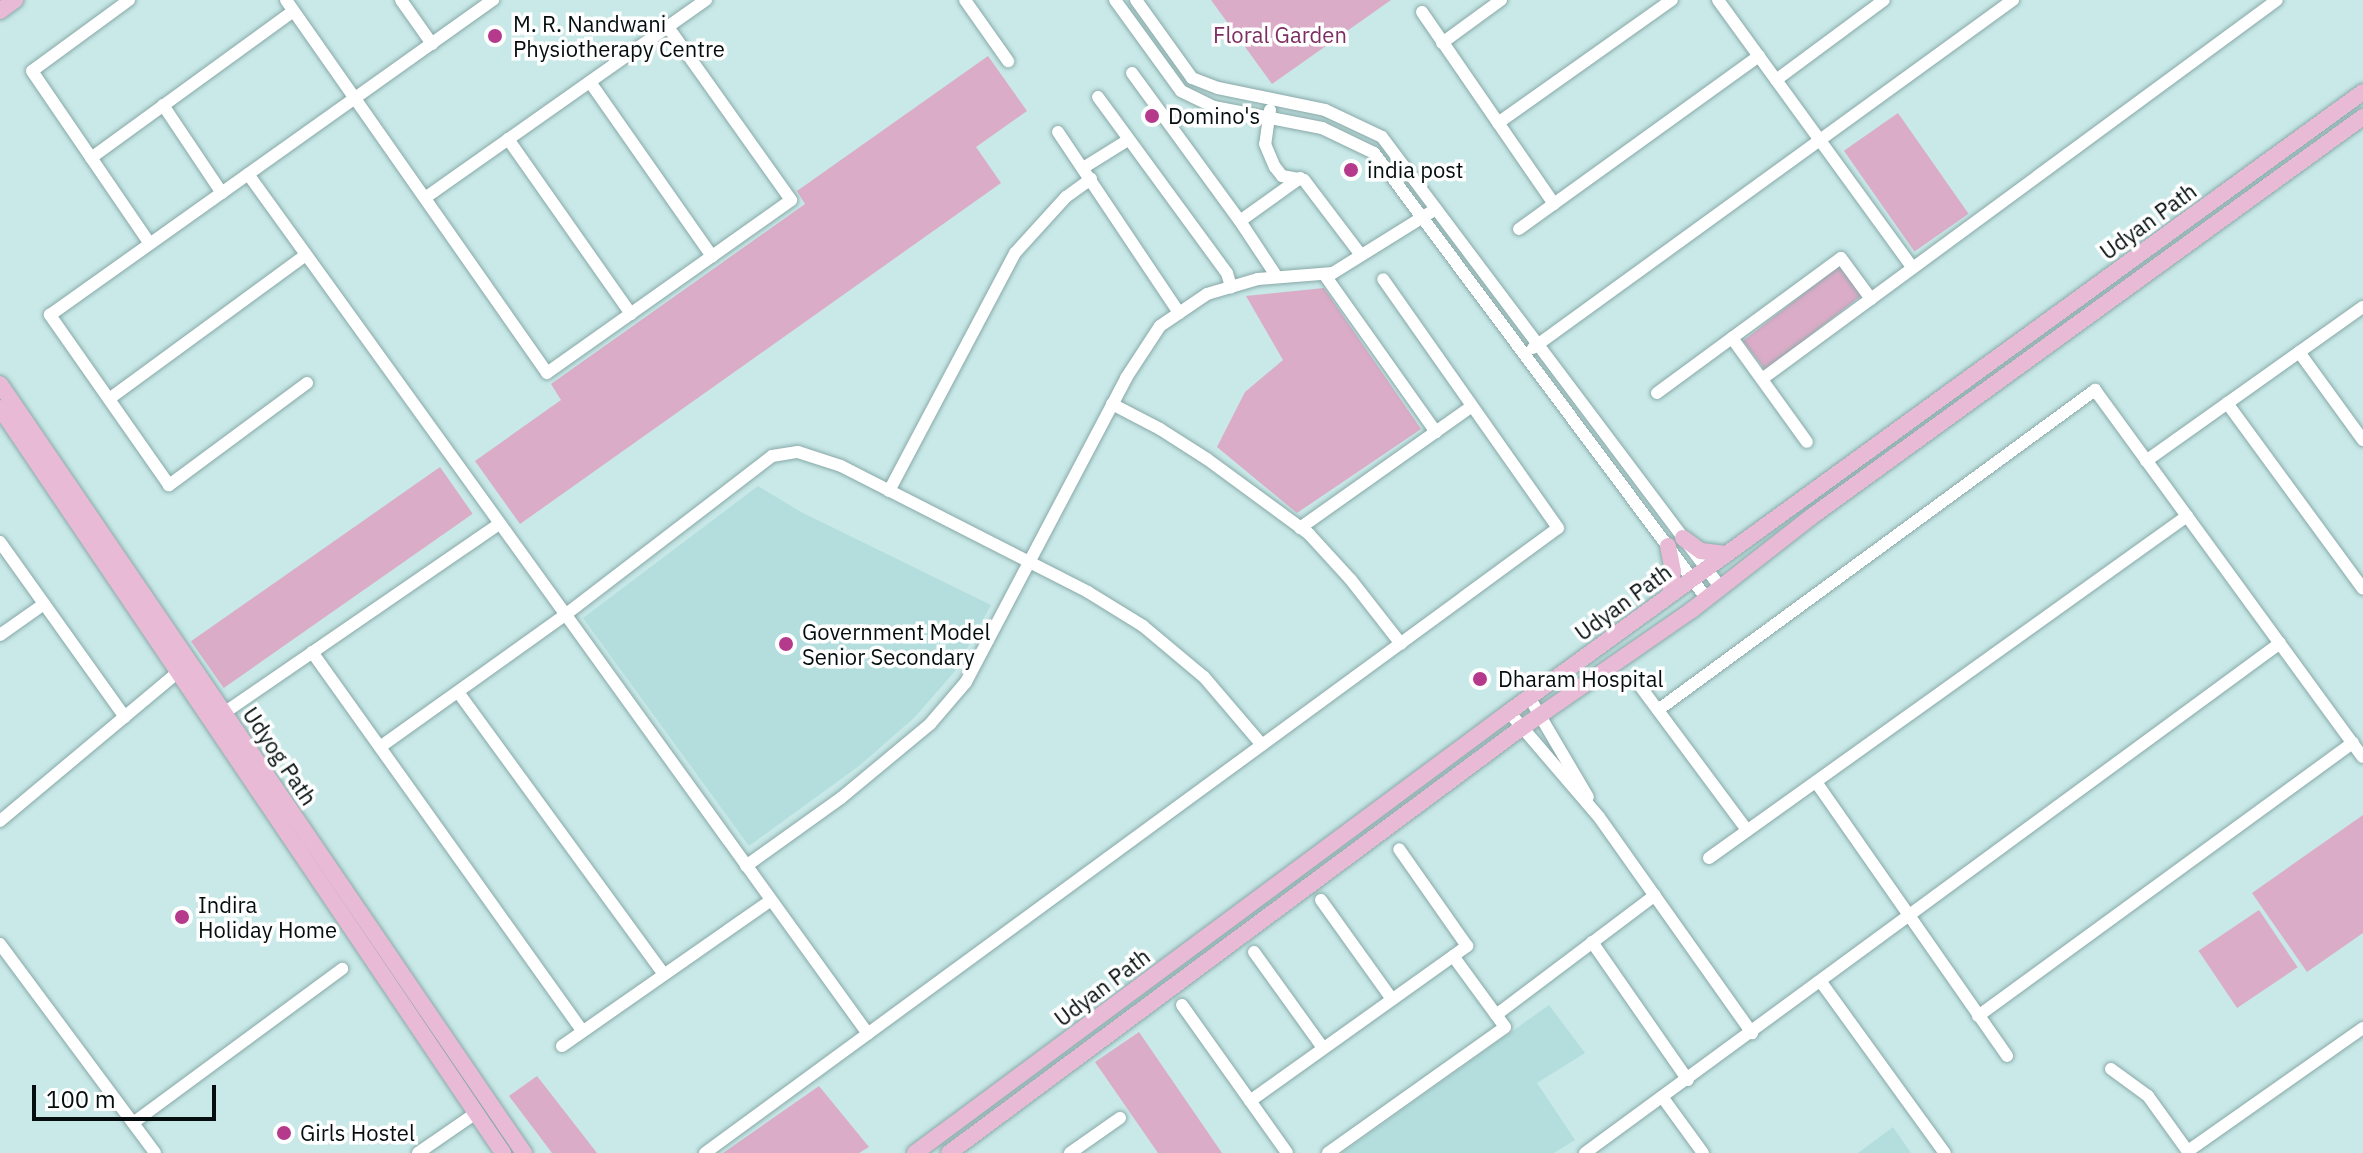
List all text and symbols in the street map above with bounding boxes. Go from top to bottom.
place label: M. R. Nandwani Physiotherapy Centre [513,10,725,62]
park label: Floral Garden [1213,22,1347,48]
marker: M. R. Nandwani Physiotherapy Centre [484,25,506,47]
place label: Domino's [1168,103,1260,129]
marker: Domino's [1143,107,1161,125]
place label: india post [1367,157,1464,183]
marker: india post [1342,161,1360,179]
street label: Udyan Path [2095,177,2201,265]
street label: Udyan Path [1570,558,1676,646]
place label: Government Model Senior Secondary [802,618,990,670]
marker: Government Model Senior Secondary [777,635,795,653]
place label: Dharam Hospital [1498,666,1663,692]
marker: Dharam Hospital [1469,668,1491,690]
street label: Udyog Path [238,702,322,810]
place label: Indira Holiday Home [198,891,337,942]
marker: Indira Holiday Home [173,908,191,926]
street label: Udyan Path [1049,942,1155,1032]
scale bar [36,1069,220,1119]
text: 100 m [46,1083,116,1115]
place label: Girls Hostel [300,1120,415,1146]
marker: Girls Hostel [275,1124,293,1142]

